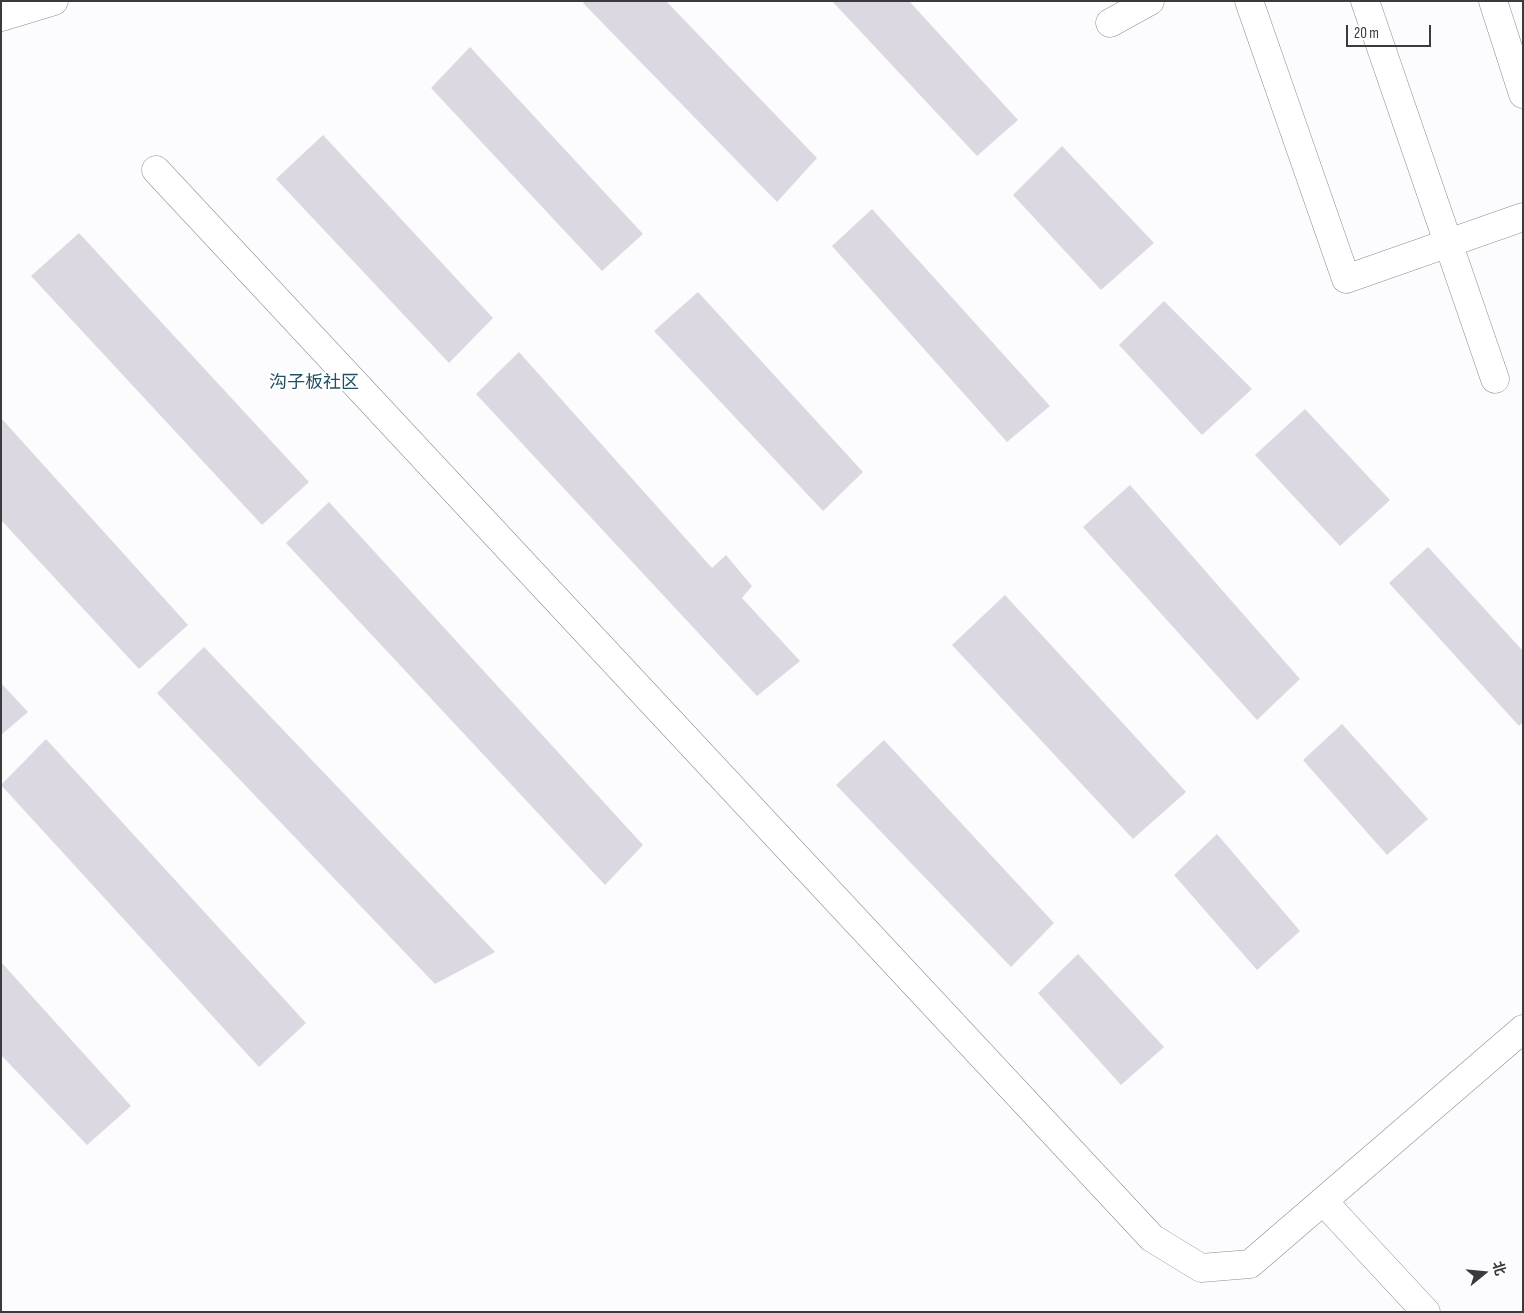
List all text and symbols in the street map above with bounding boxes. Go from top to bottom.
scale bar [1349,15,1434,47]
text: 20 m [1354,24,1379,43]
district label: 沟子板社区 [269,372,359,394]
north arrow [1459,1248,1509,1298]
text: 北 [1489,1259,1509,1278]

